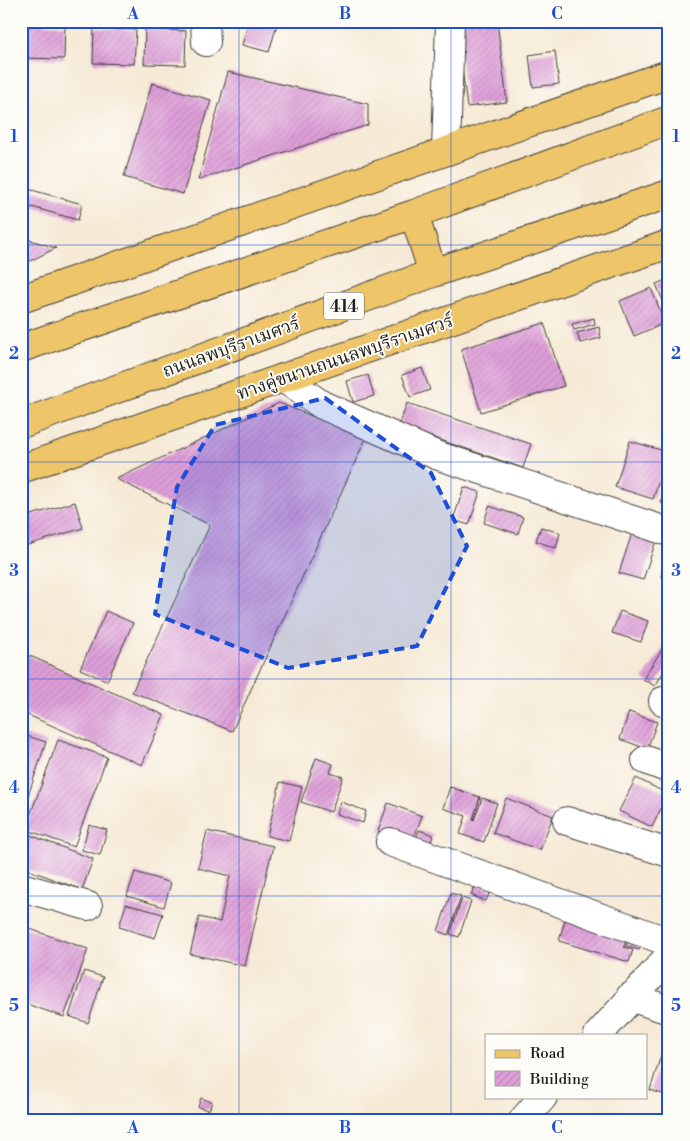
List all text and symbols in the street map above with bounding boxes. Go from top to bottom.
text: A [126,4,139,24]
text: B [339,4,351,24]
text: C [551,4,563,24]
text: 1 [10,127,18,147]
text: 1 [672,127,680,147]
road number: 414 [324,292,364,320]
street label: ทางคู่ขนานถนนลพบุรีราเมศวร์ [234,309,457,405]
street label: ถนนลพบุรีราเมศวร์ [159,312,304,383]
text: 2 [9,344,19,364]
text: 2 [671,344,681,364]
text: 3 [9,561,19,581]
text: 3 [671,561,681,581]
text: 4 [9,778,20,798]
text: 4 [671,778,682,798]
text: 5 [9,996,19,1016]
text: 5 [671,996,681,1016]
legend [485,1034,648,1098]
text: Road [530,1044,565,1063]
text: Building [529,1070,589,1089]
text: A [126,1118,139,1138]
text: B [339,1118,351,1138]
text: C [551,1118,563,1138]

